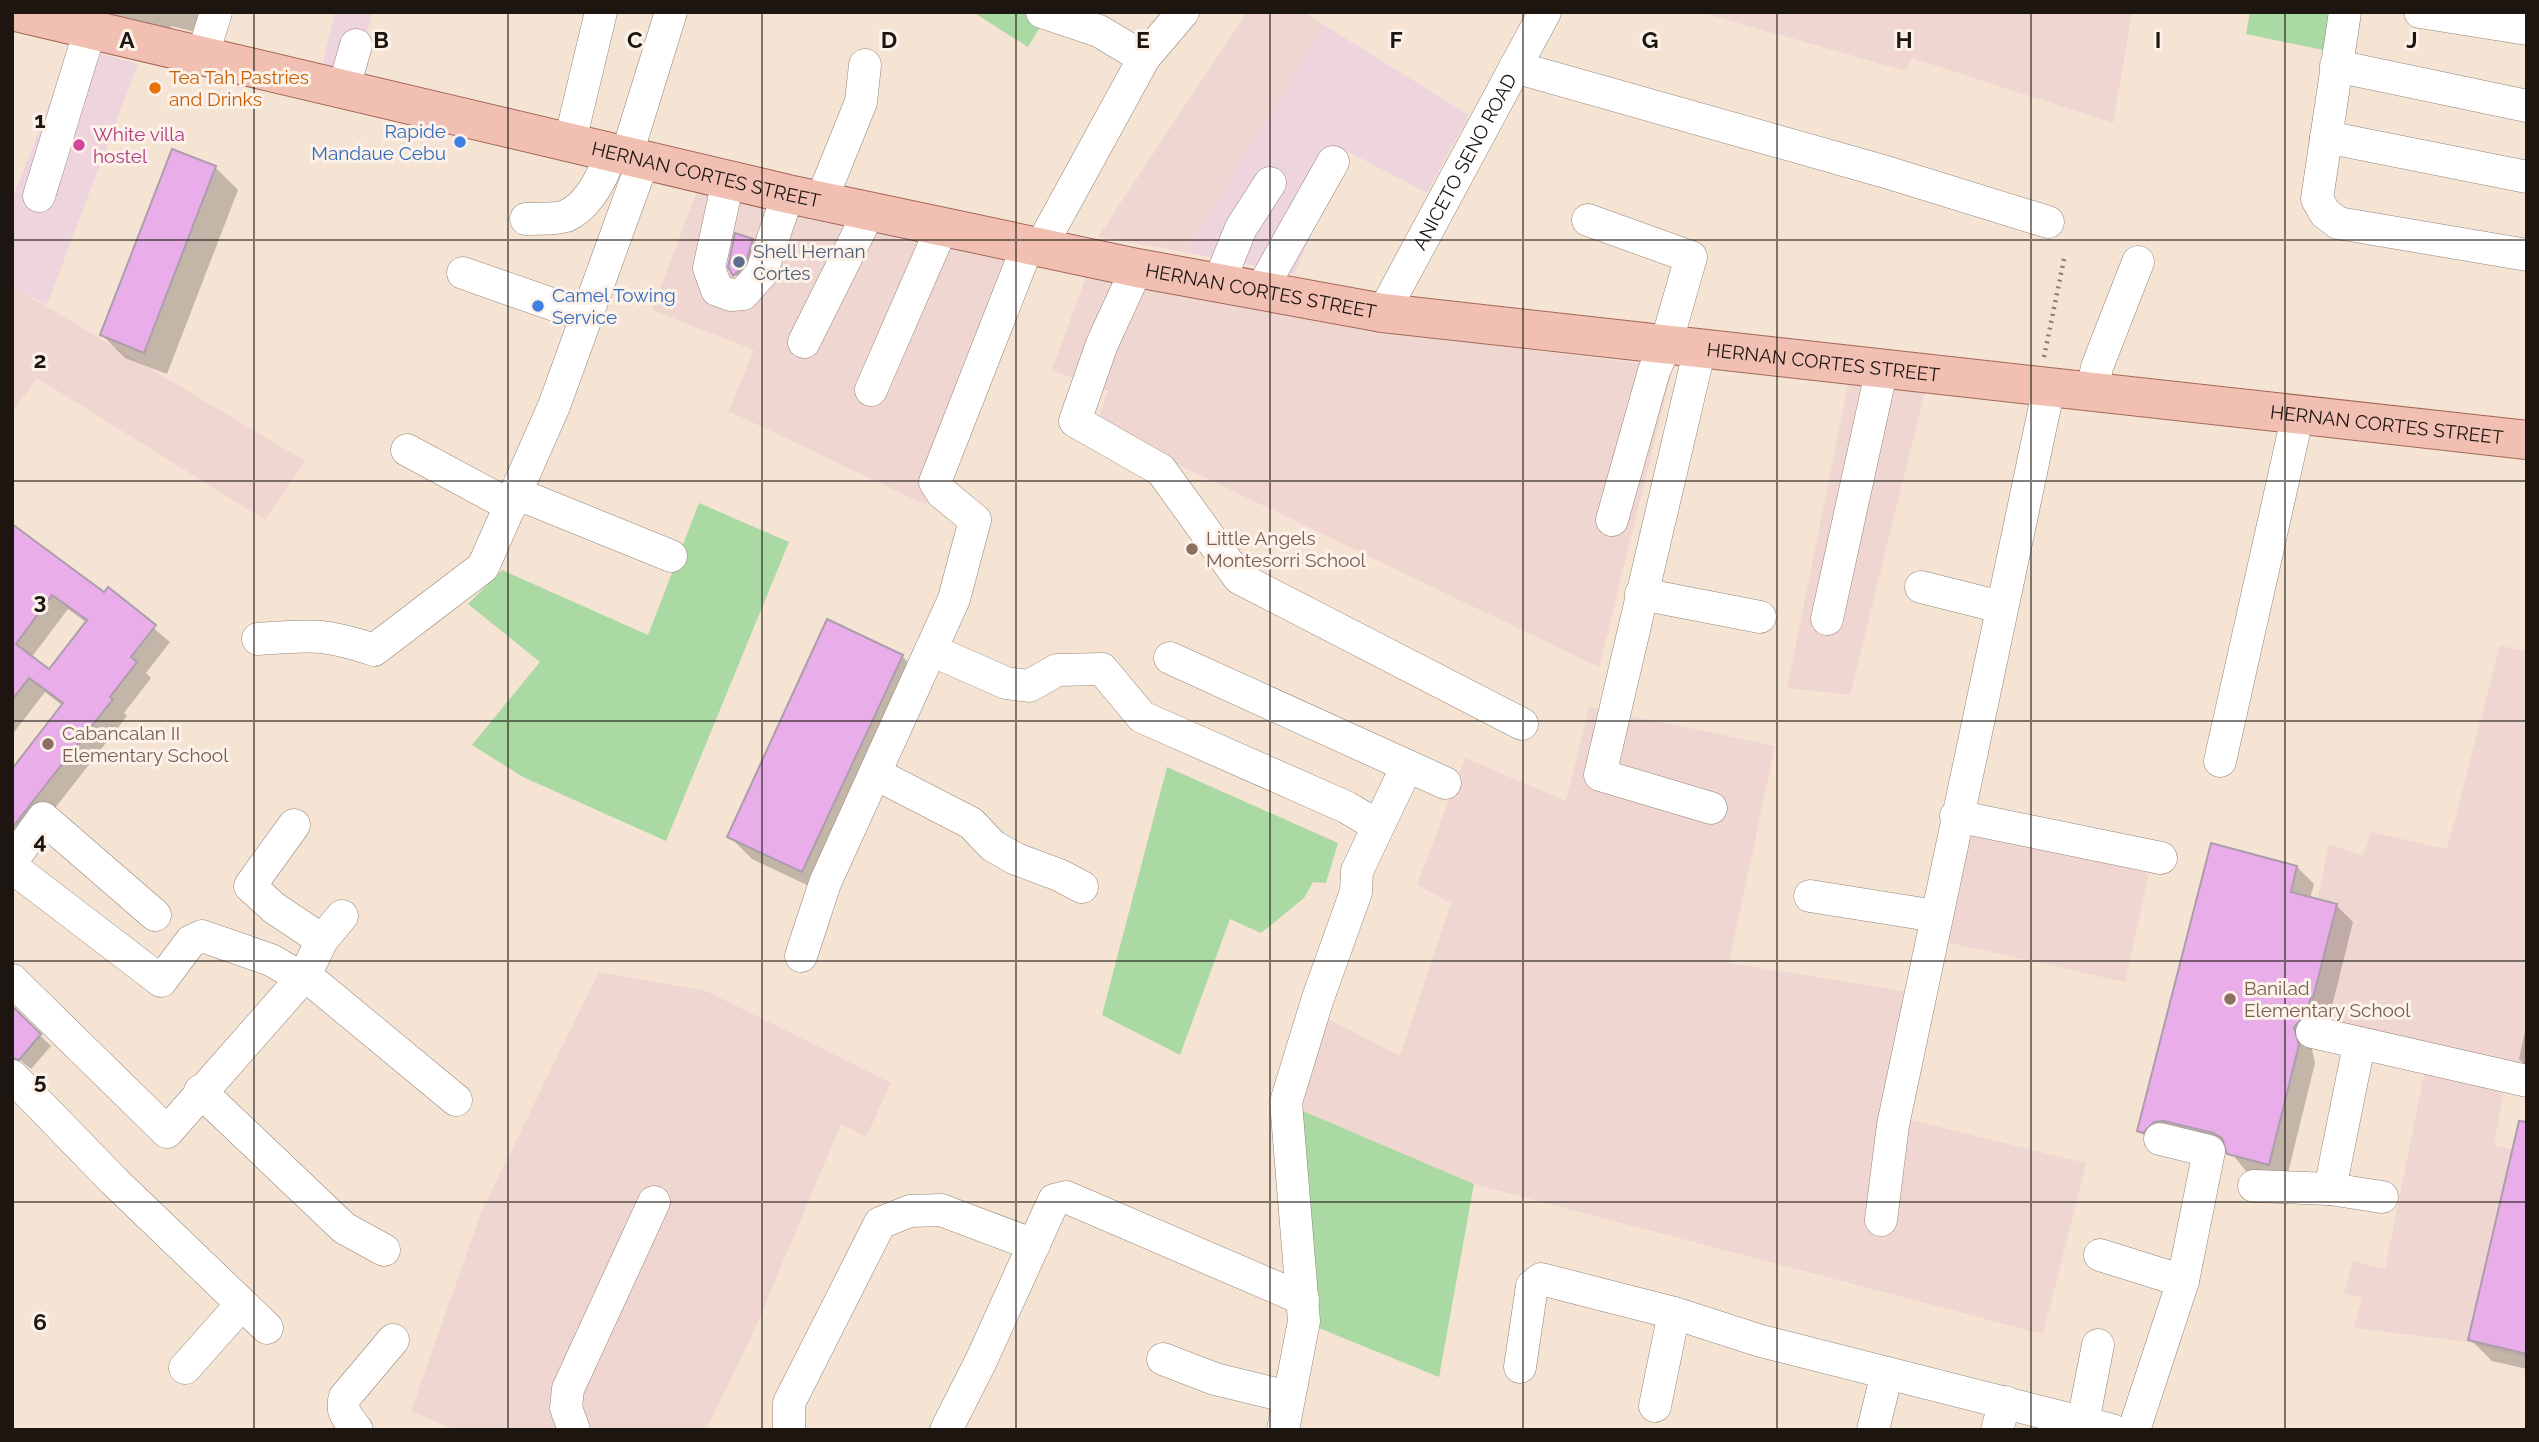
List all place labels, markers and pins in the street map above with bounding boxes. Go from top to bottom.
place label: Tea Tah Pastries and Drinks [169,66,309,110]
marker: Tea Tah Pastries and Drinks [147,80,163,96]
place label: Rapide Mandaue Cebu [311,120,446,164]
place label: White villa hostel [93,123,185,167]
marker: Rapide Mandaue Cebu [452,134,468,150]
marker: White villa hostel [71,137,87,153]
place label: Shell Hernan Cortes [753,240,866,284]
marker: Shell Hernan Cortes [731,254,747,270]
place label: Camel Towing Service [552,284,676,328]
marker: Camel Towing Service [530,298,546,314]
place label: Little Angels Montesorri School [1206,527,1367,571]
marker: Little Angels Montesorri School [1184,541,1200,557]
place label: Cabancalan II Elementary School [62,722,229,766]
marker: Cabancalan II Elementary School [40,736,56,752]
place label: Banilad Elementary School [2244,977,2411,1021]
marker: Banilad Elementary School [2222,991,2238,1007]

